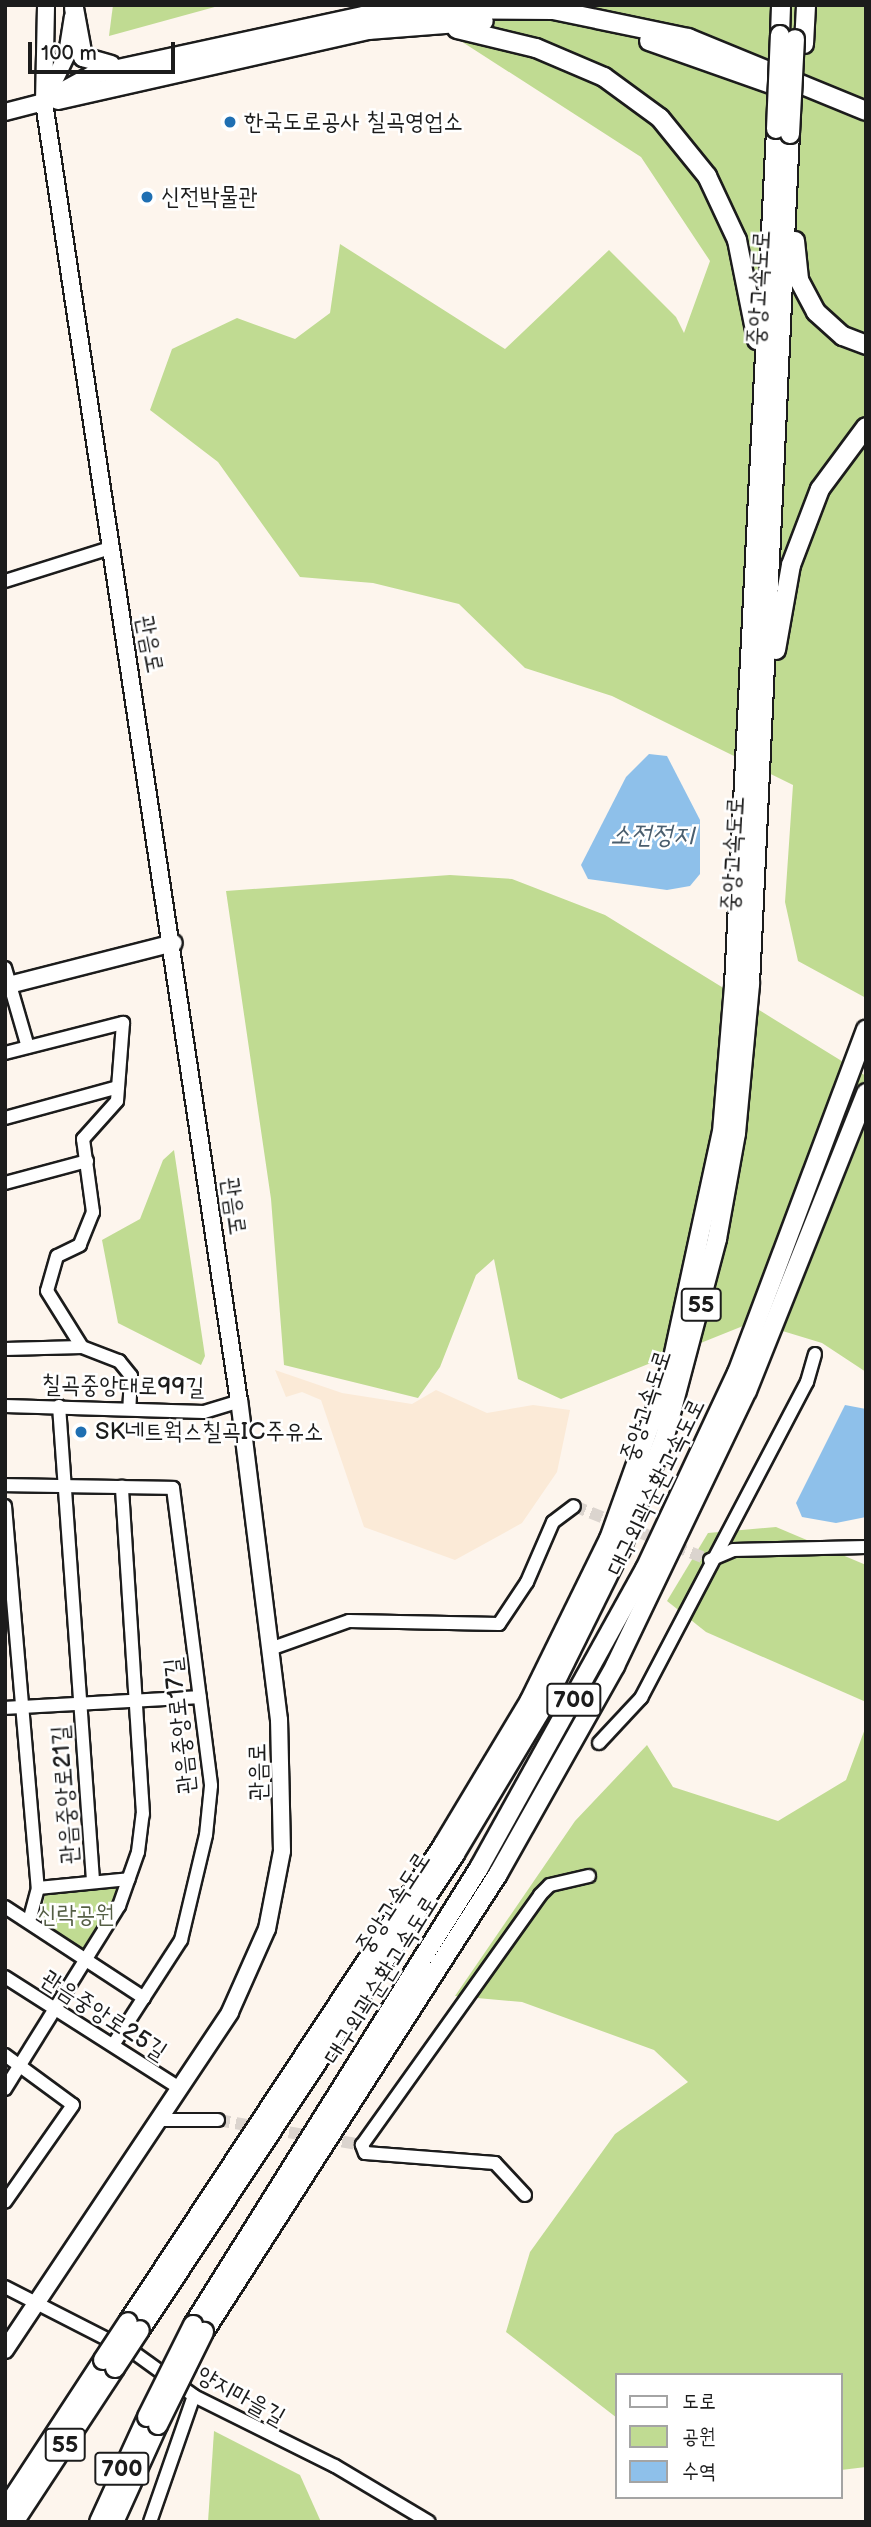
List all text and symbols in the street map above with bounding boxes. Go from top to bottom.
scale bar [32,28,178,72]
text: 100 m [41,41,97,66]
place label: 한국도로공사 칠곡영업소 [244,108,463,136]
marker: 한국도로공사 칠곡영업소 [222,114,238,130]
place label: 신전박물관 [161,183,258,211]
marker: 신전박물관 [139,189,155,205]
street label: 중앙고속도로 [742,229,776,347]
street label: 관음로 [130,613,170,675]
street label: 중앙고속도로 [716,795,750,913]
water label: 소전정지 [610,820,694,852]
street label: 관음로 [216,1175,252,1237]
road number: 55 [680,1286,722,1324]
street label: 중앙고속도로 [614,1346,678,1466]
street label: 칠곡중앙대로99길 [41,1370,205,1402]
street label: 대구외곽순환고속도로 [601,1394,711,1580]
place label: SK네트웍스칠곡IC주유소 [95,1418,323,1446]
marker: SK네트웍스칠곡IC주유소 [73,1424,89,1440]
street label: 관음중앙로17길 [159,1656,201,1796]
road number: 700 [546,1680,602,1720]
street label: 관음중앙로21길 [46,1725,84,1865]
street label: 관음로 [243,1743,273,1801]
street label: 중앙고속도로 [349,1847,437,1959]
street label: 대구외곽순환고속도로 [318,1890,444,2070]
park label: 신락공원 [37,1901,115,1929]
street label: 관음중앙로25길 [36,1964,172,2066]
street label: 양지마을길 [192,2360,290,2432]
legend [616,2373,843,2499]
text: 도로 [682,2389,716,2414]
text: 공원 [682,2424,716,2449]
road number: 55 [44,2426,86,2464]
road number: 700 [94,2450,150,2488]
text: 수역 [682,2459,716,2484]

